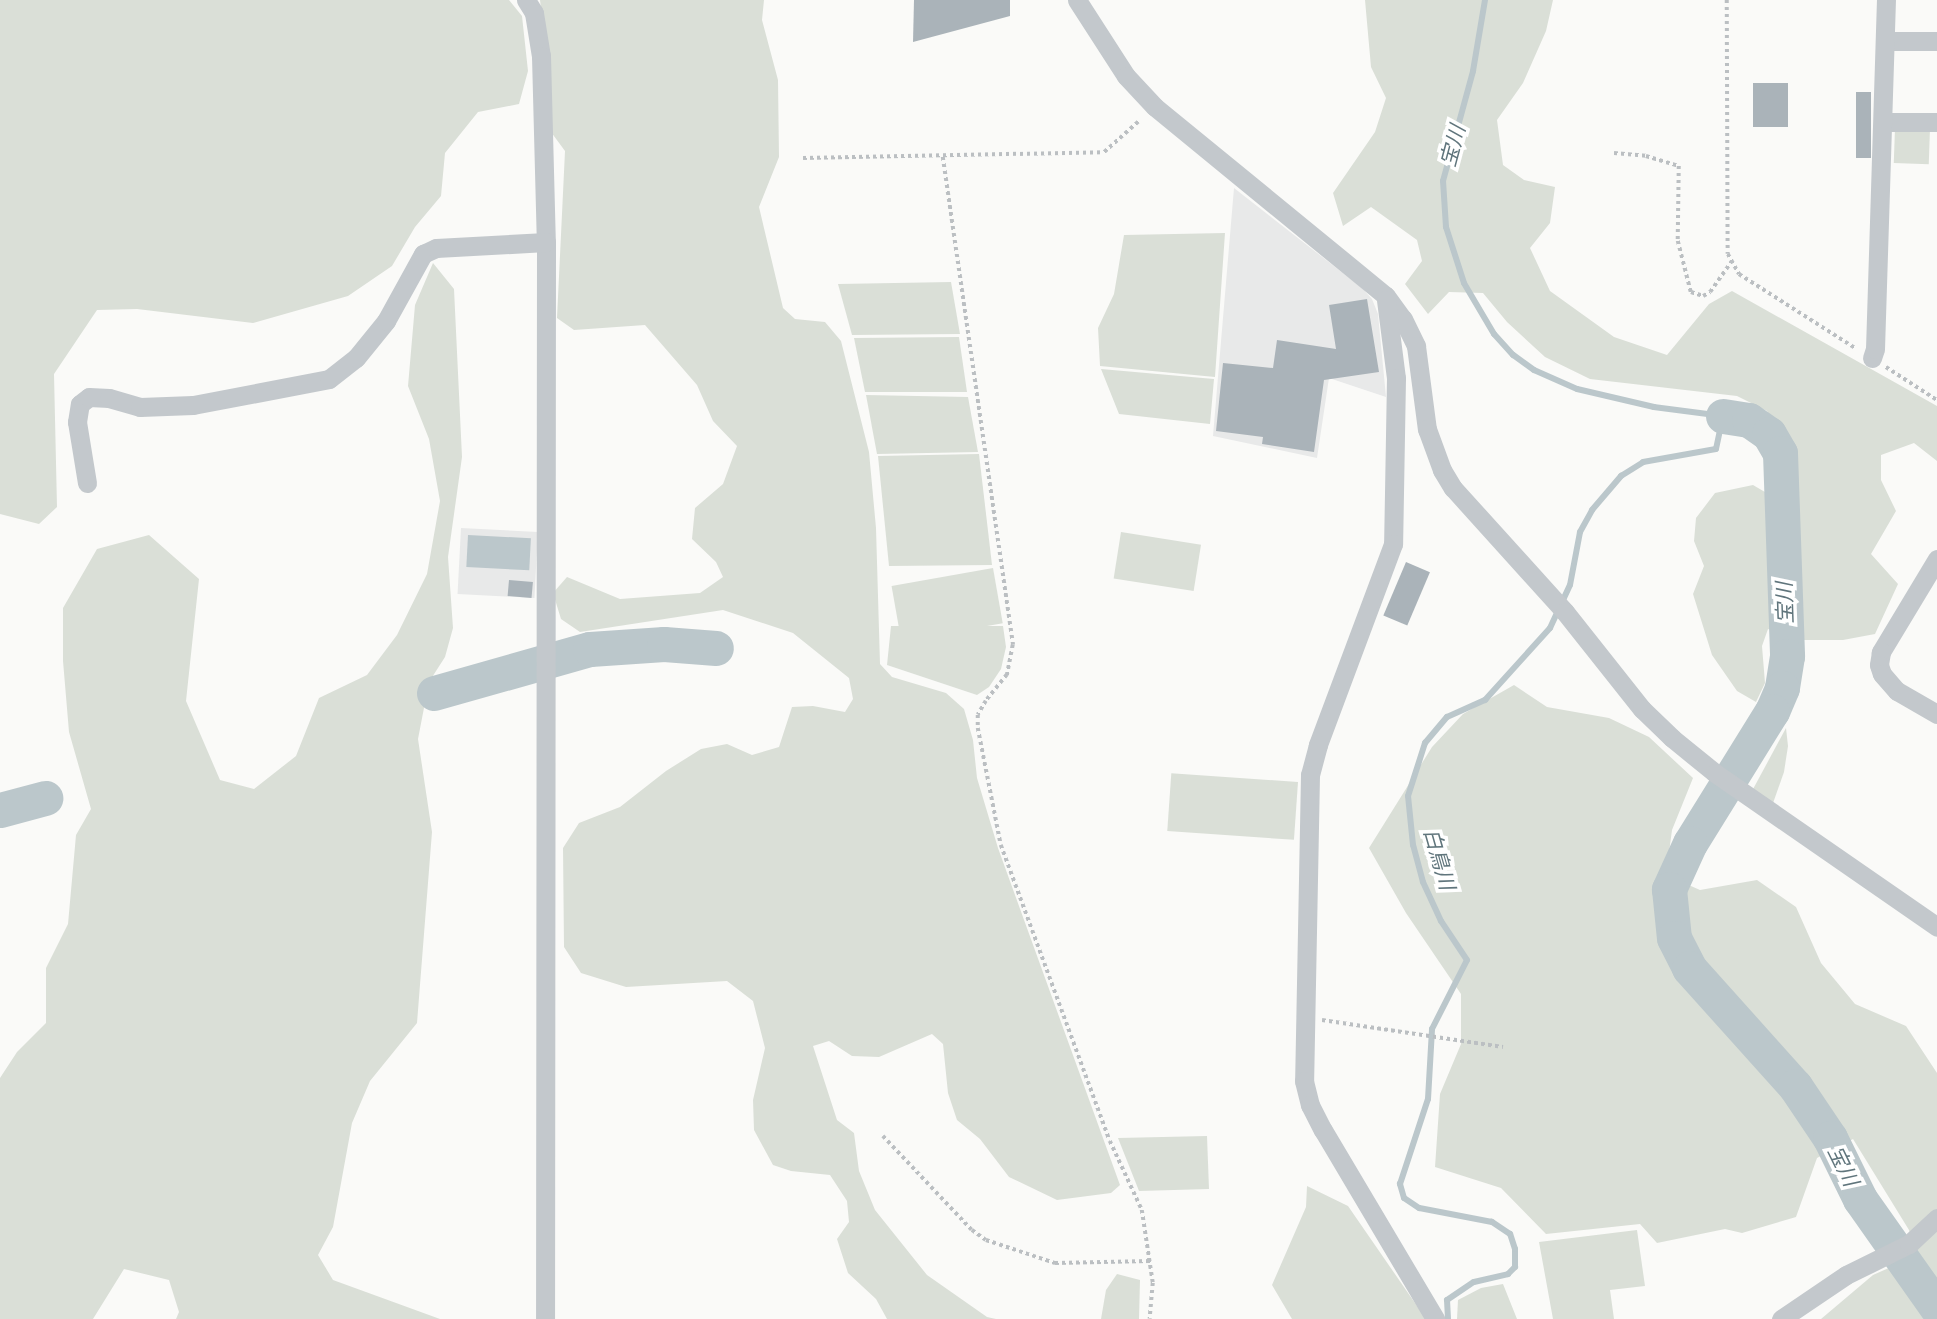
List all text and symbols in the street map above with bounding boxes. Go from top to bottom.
water label: 宝川 [1435,122,1471,170]
water label: 宝川 [1772,582,1798,624]
water label: 白鳥川 [1418,825,1460,893]
water label: 宝川 [1822,1142,1864,1190]

